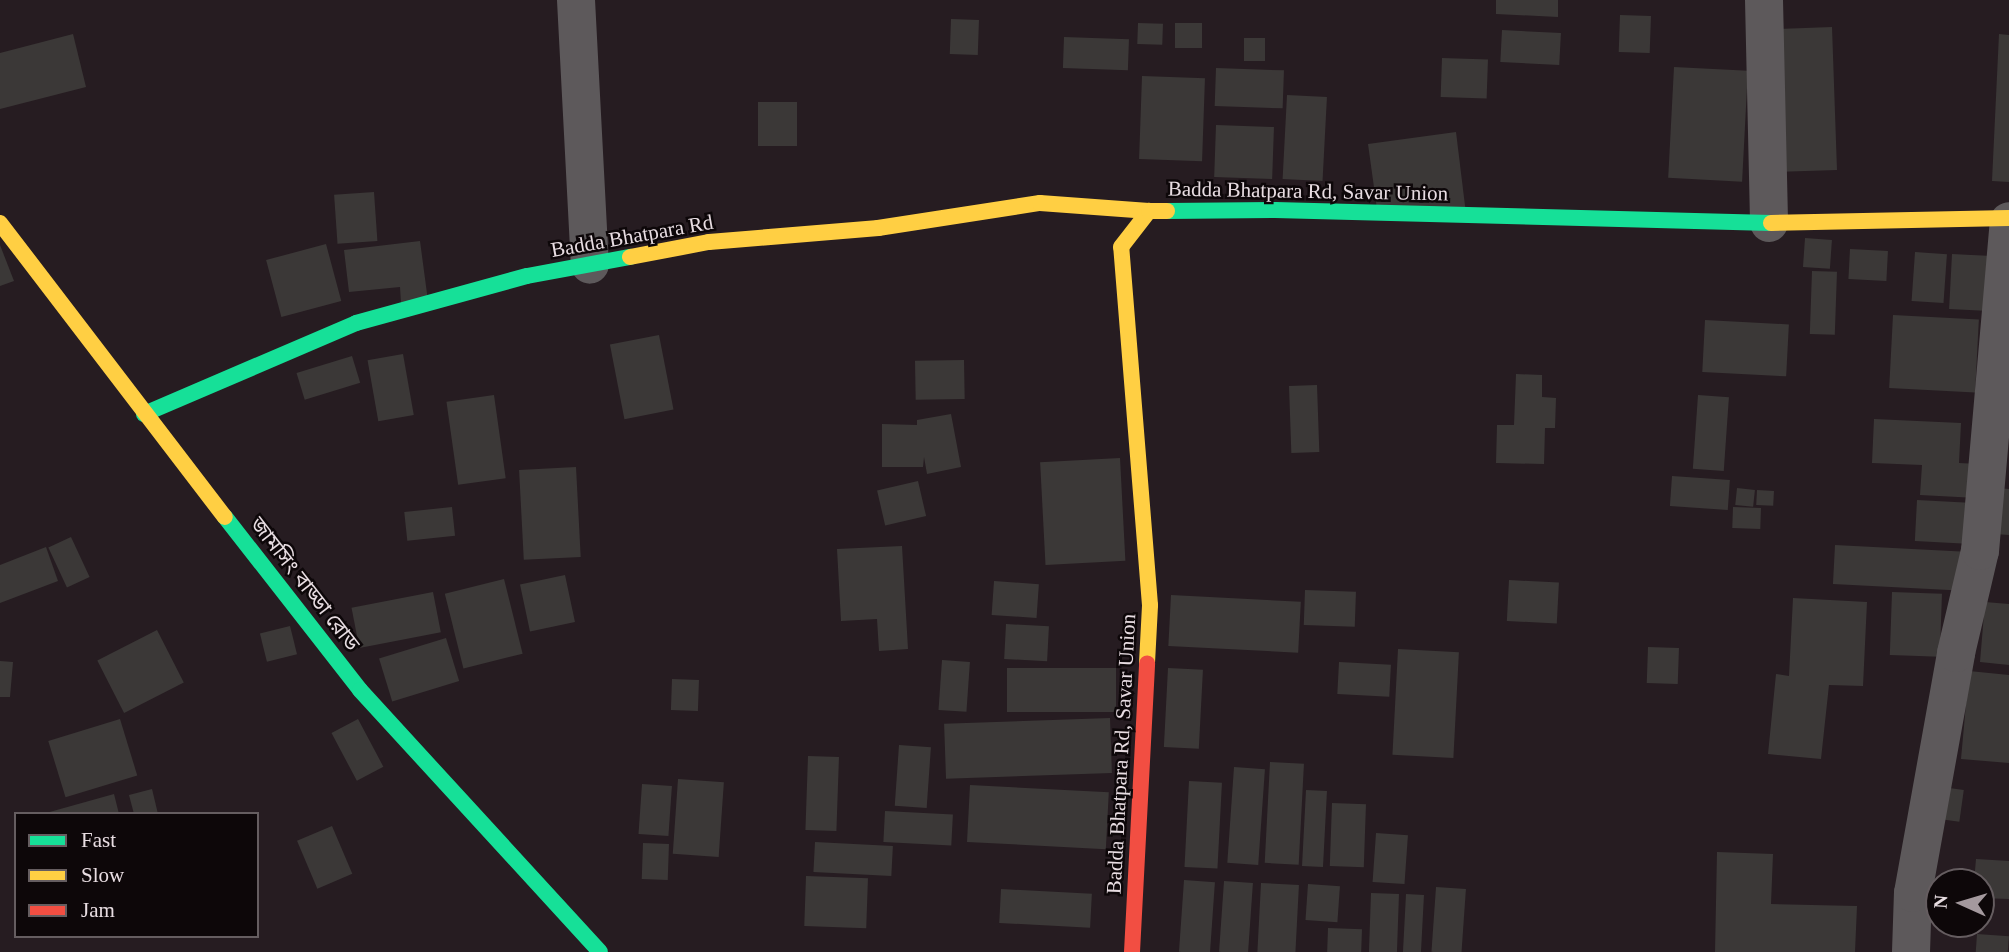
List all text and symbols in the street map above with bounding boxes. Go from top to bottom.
street label: Badda Bhatpara Rd, Savar Union [1168,176,1448,206]
street label: Badda Bhatpara Rd [549,209,715,263]
street label: জামসিং বাড্ডা রোড [245,512,365,656]
street label: Badda Bhatpara Rd, Savar Union [1101,613,1141,895]
legend [14,812,259,938]
text: Fast [81,828,116,852]
text: Slow [81,863,124,887]
north arrow [1925,868,1995,938]
text: N [1930,894,1952,909]
text: Jam [81,898,115,922]

